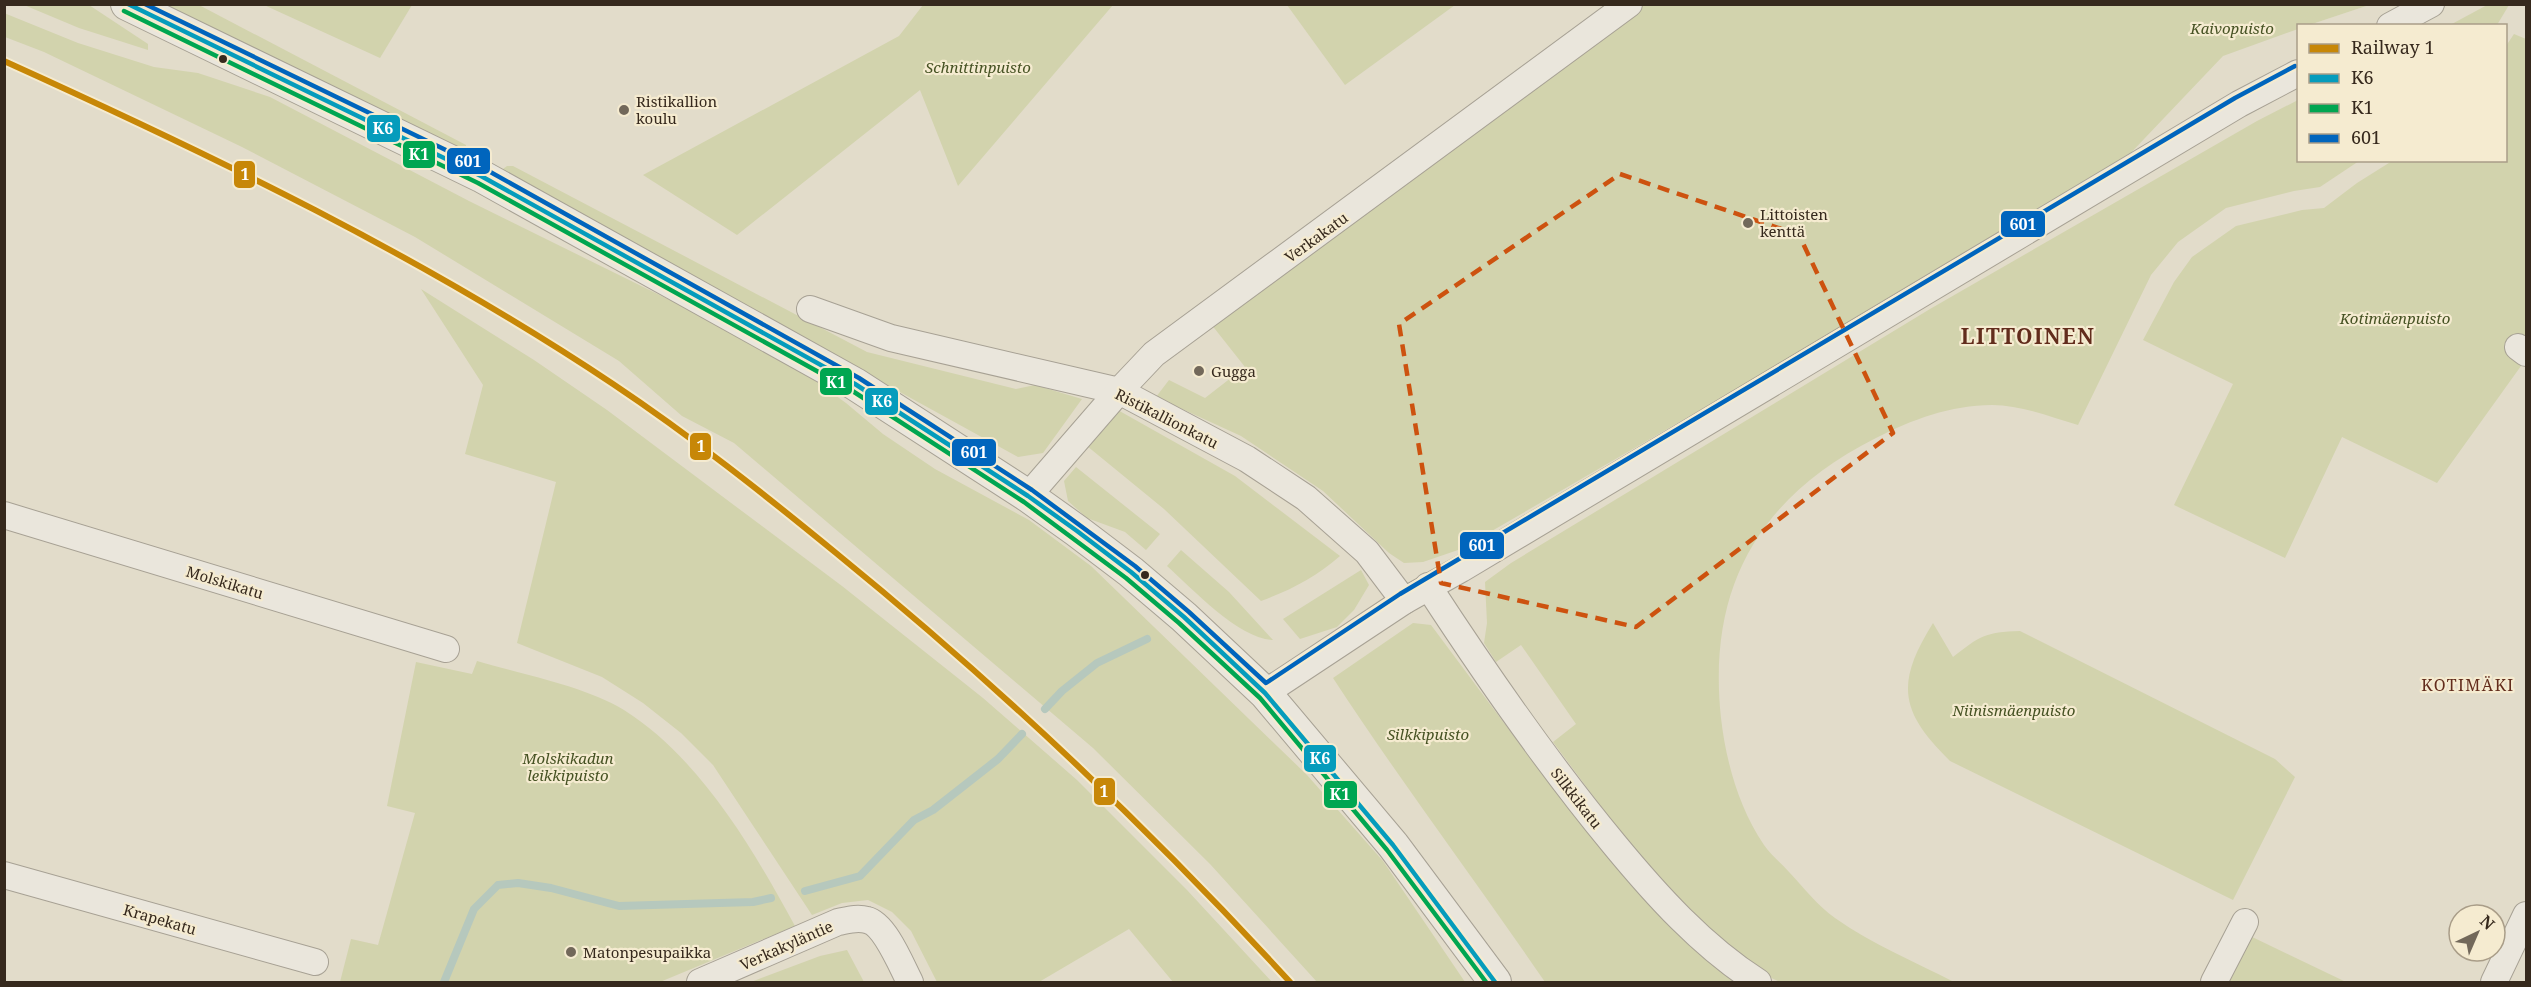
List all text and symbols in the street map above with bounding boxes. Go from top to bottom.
park label: Kaivopuisto [2189,18,2274,38]
legend [2297,24,2507,162]
text: Railway 1 [2351,35,2434,59]
unlabelled marker [217,53,229,65]
park label: Schnittinpuisto [925,57,1031,77]
text: K6 [2351,65,2374,89]
place label: Ristikallion koulu [636,91,717,128]
text: K1 [2351,95,2374,119]
marker: Ristikallion koulu [617,103,631,117]
line badge: K6 [366,114,401,143]
text: K6 [373,117,393,139]
text: 601 [2351,125,2381,149]
line badge: K1 [402,140,436,169]
text: K1 [409,143,429,165]
line badge: 601 [446,147,491,175]
text: 601 [454,150,482,172]
line badge: 1 [233,160,256,189]
text: 1 [240,163,250,185]
place label: Littoisten kenttä [1760,204,1828,241]
street label: Verkakatu [1280,207,1352,267]
line badge: 601 [2000,210,2046,238]
text: 601 [2009,213,2037,235]
marker: Littoisten kenttä [1741,216,1755,230]
park label: Kotimäenpuisto [2339,308,2450,328]
district label: LITTOINEN [1961,322,2095,350]
place label: Gugga [1211,361,1256,381]
marker: Gugga [1192,364,1206,378]
line badge: K1 [819,367,853,396]
text: K1 [826,371,846,393]
street label: Ristikallionkatu [1112,383,1222,453]
line badge: K6 [864,387,899,416]
text: K6 [872,390,892,412]
line badge: 1 [689,432,712,461]
text: 1 [696,435,706,457]
line badge: 601 [951,438,997,467]
text: 601 [960,441,988,463]
line badge: 601 [1459,531,1505,560]
text: 601 [1468,534,1496,556]
street label: Molskikatu [184,561,267,603]
unlabelled marker [1139,569,1151,581]
district label: KOTIMÄKI [2421,674,2515,696]
park label: Niinismäenpuisto [1952,700,2075,720]
park label: Silkkipuisto [1387,724,1469,744]
line badge: K6 [1303,744,1337,773]
text: K6 [1310,747,1330,769]
park label: Molskikadun leikkipuisto [521,748,614,785]
street label: Silkkikatu [1547,763,1607,833]
line badge: 1 [1093,777,1116,806]
text: 1 [1099,780,1109,802]
line badge: K1 [1323,780,1358,809]
text: K1 [1330,783,1350,805]
street label: Krapekatu [121,899,199,939]
north arrow [2447,903,2507,963]
text: N [2475,910,2500,935]
street label: Verkakyläntie [736,916,836,974]
place label: Matonpesupaikka [583,942,711,962]
marker: Matonpesupaikka [564,945,578,959]

